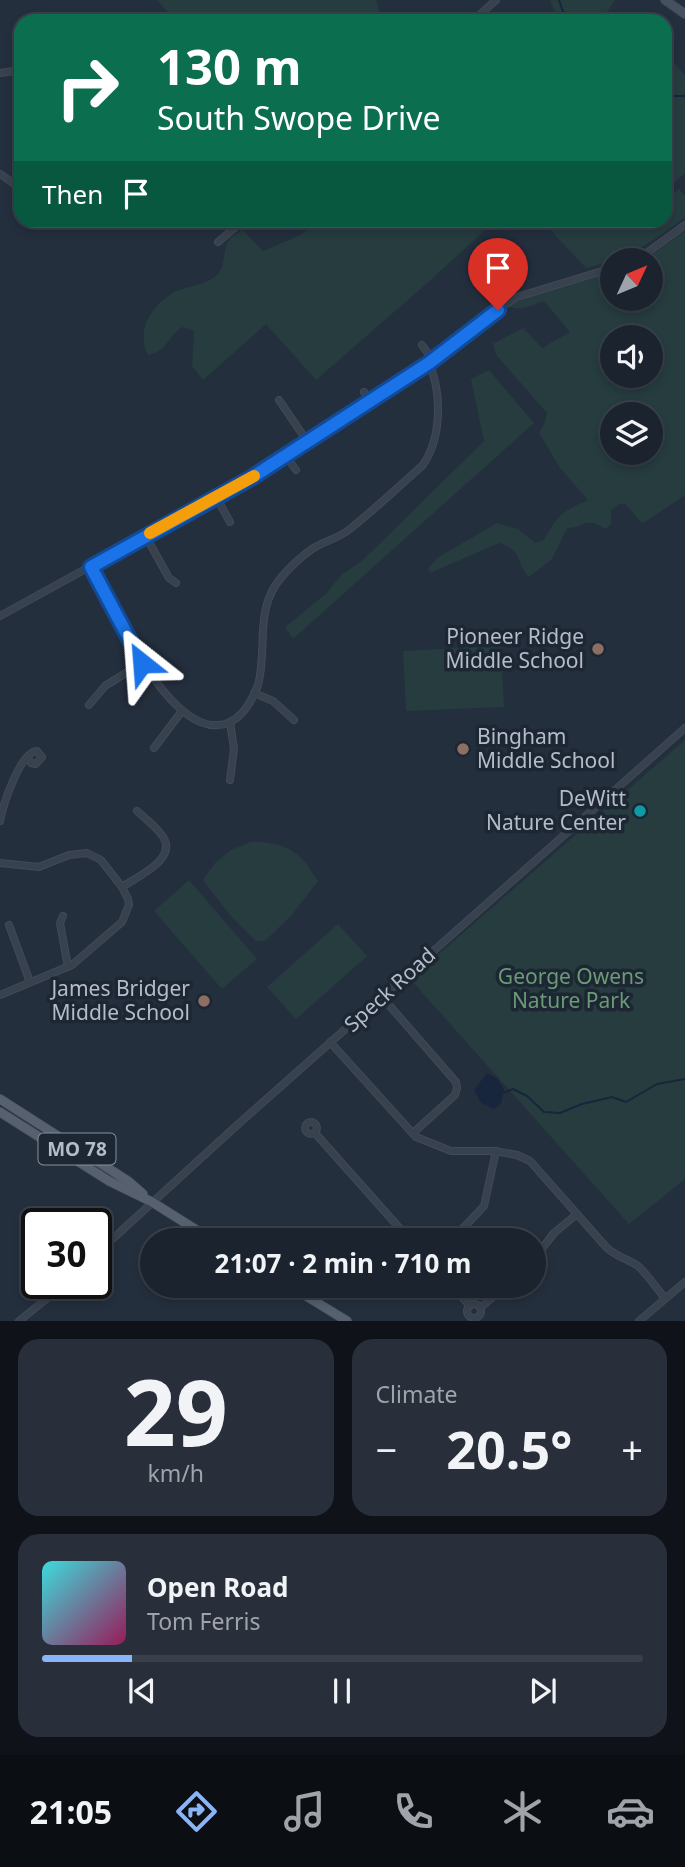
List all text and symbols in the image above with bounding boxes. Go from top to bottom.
text: 130 m [157,33,302,99]
icon: right [42,42,133,133]
text: South Swope Drive [157,96,441,139]
icon: arrive [117,175,155,213]
text: Then [42,176,103,212]
pin [468,238,528,310]
north arrow [600,248,663,312]
map controls [600,248,663,465]
icon: arrive [479,249,517,287]
button: sound [600,325,663,388]
button: layers [600,402,663,465]
place label: Pioneer Ridge Middle School [446,622,584,674]
position arrow [105,626,179,700]
marker: Pioneer Ridge Middle School [590,641,606,657]
place label: Bingham Middle School [477,722,615,774]
marker: Bingham Middle School [455,741,471,757]
place label: DeWitt Nature Center [486,784,626,836]
marker: DeWitt Nature Center [632,803,648,819]
street label: Speck Road [338,941,441,1038]
park label: George Owens Nature Park [498,962,644,1014]
place label: James Bridger Middle School [49,974,190,1026]
marker: James Bridger Middle School [196,993,212,1009]
road number: MO 78 [38,1134,116,1164]
speed limit sign: 30 [21,1208,112,1299]
text: 21:07 · 2 min · 710 m [215,1245,471,1281]
text: 29 [124,1349,228,1473]
text: Climate [376,1378,458,1410]
text: 20.5° [446,1413,572,1484]
text: − [376,1423,397,1475]
text: + [621,1423,643,1475]
text: km/h [147,1457,204,1489]
text: Open Road [147,1569,289,1605]
text: Tom Ferris [147,1605,260,1637]
icon: previous [123,1672,161,1710]
icon: pause [323,1672,361,1710]
icon: next [524,1672,562,1710]
icon: directions [172,1787,221,1836]
icon: music [280,1787,329,1836]
icon: phone [389,1787,438,1836]
icon: climate [498,1787,547,1836]
icon: car [606,1787,655,1836]
text: 21:05 [30,1790,112,1833]

